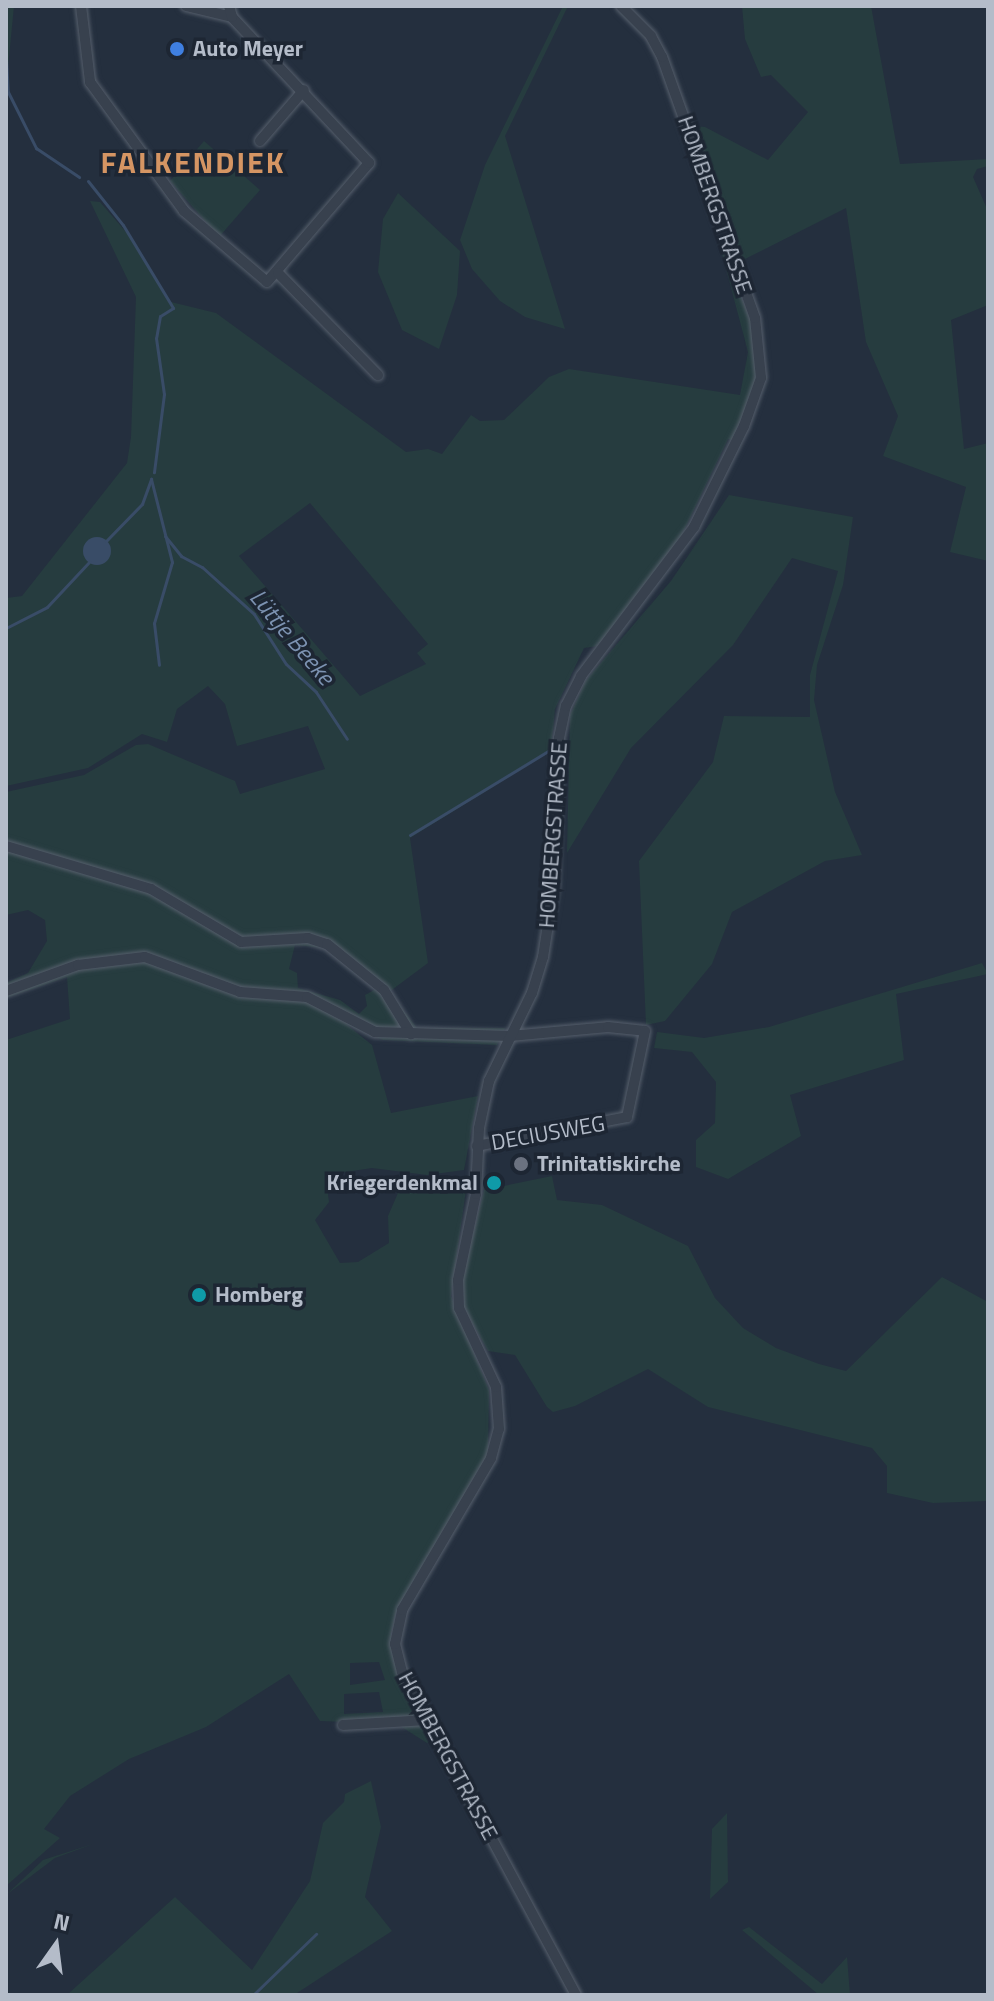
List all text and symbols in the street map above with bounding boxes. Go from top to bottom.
place label: Auto Meyer [193,36,303,62]
marker: Auto Meyer [168,40,186,58]
street label: HOMBERGSTRASSE [672,113,758,297]
district label: FALKENDIEK [101,144,285,180]
water label: Lüttje Beeke [244,583,340,691]
street label: HOMBERGSTRASSE [533,741,573,929]
street label: DECIUSWEG [489,1110,607,1156]
place label: Trinitatiskirche [537,1151,681,1177]
marker: Trinitatiskirche [512,1155,530,1173]
place label: Kriegerdenkmal [326,1170,478,1196]
marker: Kriegerdenkmal [485,1174,503,1192]
place label: Homberg [215,1282,303,1308]
marker: Homberg [190,1286,208,1304]
street label: HOMBERGSTRASSE [393,1667,503,1845]
text: N [50,1903,73,1940]
north arrow [16,1905,96,1985]

